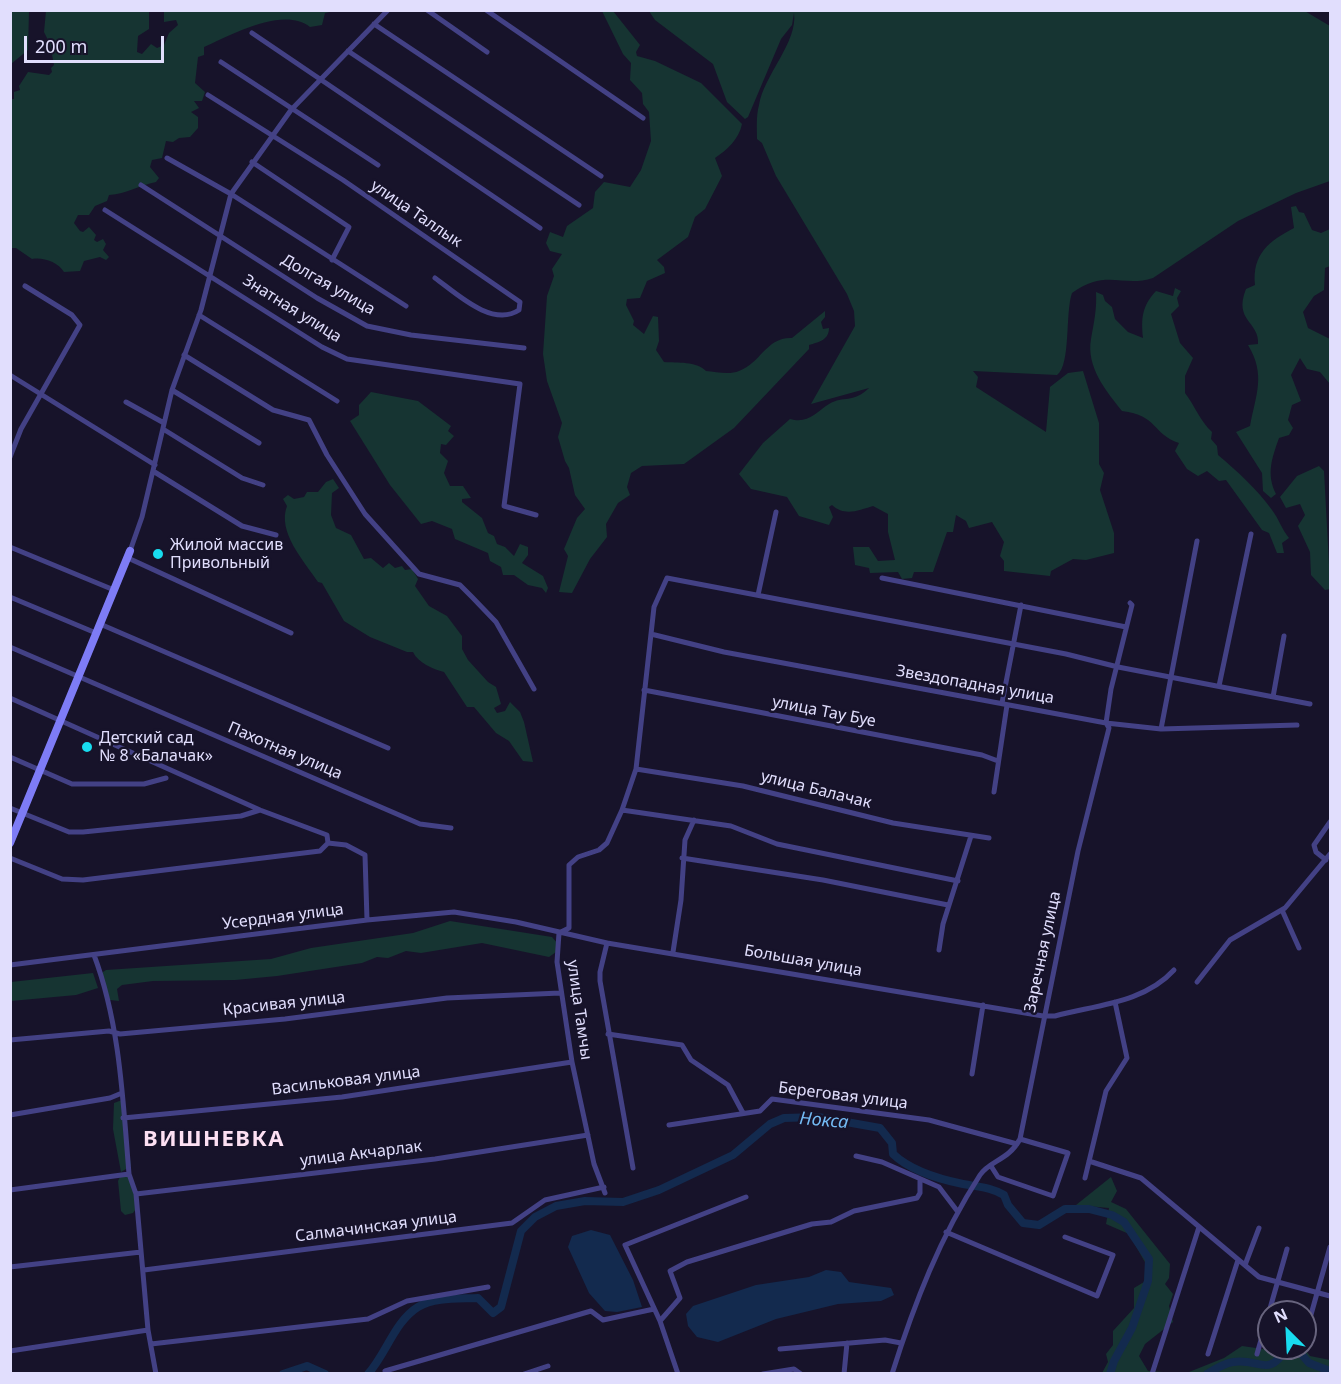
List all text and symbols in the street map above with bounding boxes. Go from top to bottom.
scale bar [27,24,166,62]
text: 200 m [35,34,87,58]
street label: улица Таллык [367,176,465,252]
street label: Долгая улица [278,250,378,320]
street label: Знатная улица [239,271,345,347]
place label: Жилой массив Привольный [170,535,283,573]
marker: Жилой массив Привольный [151,547,165,561]
street label: Звездопадная улица [895,662,1055,708]
street label: улица Тау Буе [771,693,877,731]
street label: Пахотная улица [225,718,345,784]
place label: Детский сад № 8 «Балачак» [99,728,213,766]
marker: Детский сад № 8 «Балачак» [80,740,94,754]
street label: улица Балачак [759,767,873,813]
street label: Заречная улица [1021,890,1065,1014]
street label: Усердная улица [221,900,345,934]
street label: Большая улица [743,941,863,981]
street label: улица Тамчы [562,959,596,1061]
street label: Красивая улица [222,988,346,1020]
street label: Васильковая улица [271,1062,421,1100]
street label: Береговая улица [777,1079,909,1113]
water label: Нокса [799,1108,849,1134]
district label: ВИШНЕВКА [143,1127,285,1153]
street label: улица Акчарлак [299,1137,423,1171]
street label: Салмачинская улица [294,1208,458,1246]
north arrow [1257,1300,1317,1360]
text: N [1270,1303,1291,1328]

